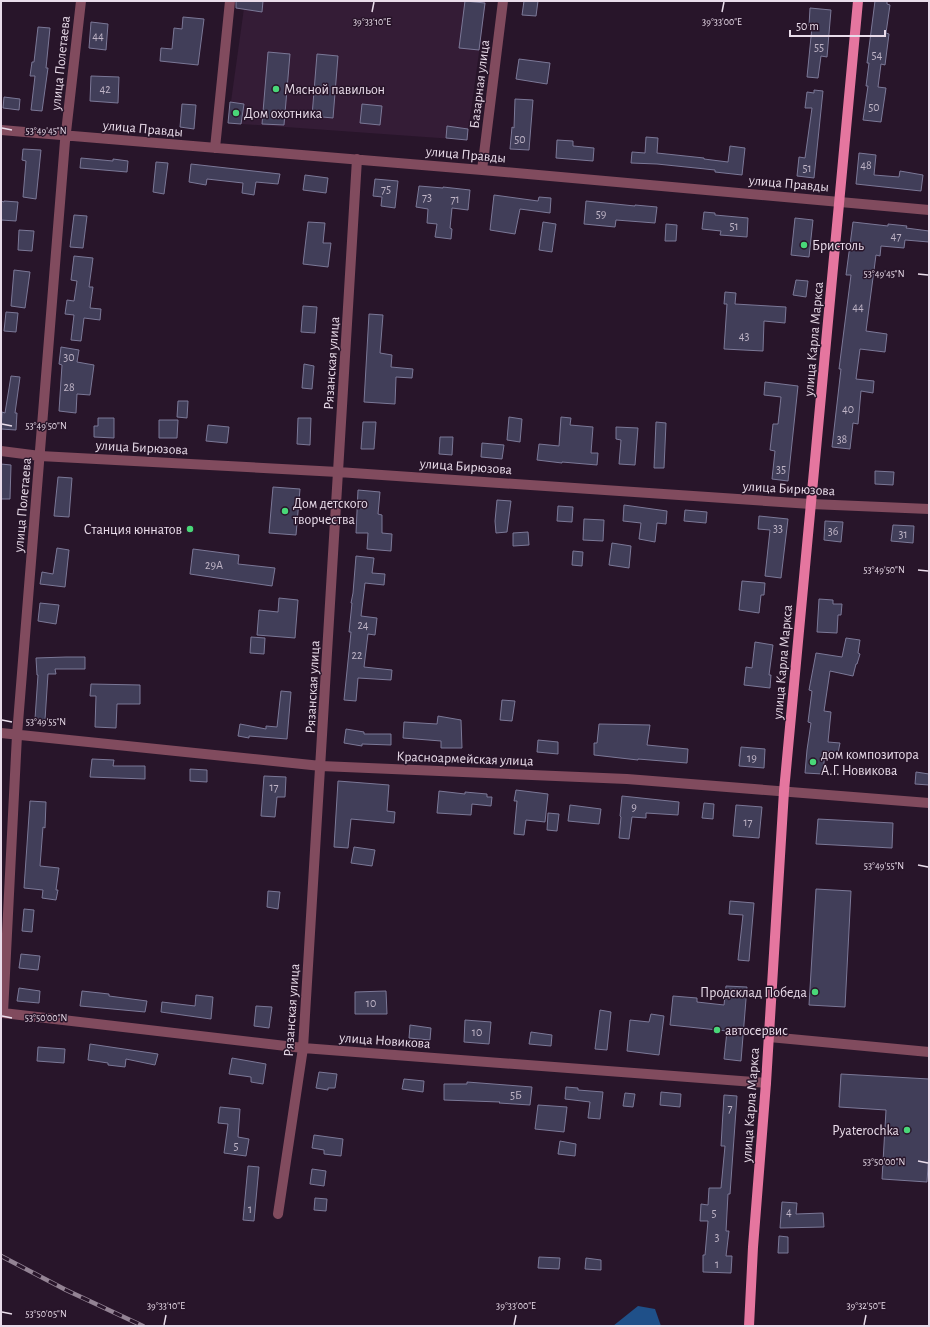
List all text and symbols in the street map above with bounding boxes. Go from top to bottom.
scale bar [790,12,885,38]
street label: улица Полетаева [49,15,73,112]
text: 39°33'10"E [353,17,391,27]
text: 39°33'00"E [702,17,742,27]
text: 50 m [796,20,819,32]
house number: 44 [92,30,104,42]
street label: Базарная улица [468,38,492,129]
house number: 55 [814,41,824,53]
house number: 54 [872,49,883,61]
house number: 42 [99,83,111,95]
place label: Мясной павильон [284,83,385,97]
marker: Мясной павильон [271,84,281,94]
house number: 50 [868,101,880,113]
place label: Дом охотника [244,107,323,121]
marker: Дом охотника [231,108,241,118]
street label: улица Правды [101,118,184,139]
text: 53°49'45"N [25,126,67,136]
house number: 50 [514,133,526,145]
street label: улица Правды [424,144,507,165]
house number: 48 [860,159,872,171]
house number: 51 [802,162,812,174]
street label: улица Правды [747,173,830,194]
house number: 75 [381,183,391,195]
house number: 73 [422,191,432,203]
house number: 71 [450,193,460,205]
house number: 59 [596,208,607,220]
house number: 51 [729,220,739,232]
house number: 47 [891,230,901,242]
place label: Бристоль [812,239,864,253]
marker: Бристоль [799,240,809,250]
text: 53°49'45"N [863,269,905,279]
street label: улица Карла Маркса [802,281,826,398]
house number: 44 [852,301,864,313]
street label: Рязанская улица [322,315,342,410]
house number: 43 [739,330,749,342]
house number: 30 [63,351,75,363]
house number: 28 [63,381,75,393]
house number: 40 [842,403,854,415]
text: 53°49'50"N [25,421,67,431]
house number: 38 [837,433,848,445]
street label: улица Бирюзова [94,439,189,457]
street label: улица Полетаева [12,457,34,554]
street label: улица Бирюзова [418,457,513,477]
house number: 35 [776,463,786,475]
street label: улица Бирюзова [741,480,836,498]
place label: Дом детского творчества [292,497,368,527]
marker: Дом детского творчества [280,506,290,516]
house number: 33 [773,522,783,534]
place label: Станция юннатов [84,523,182,537]
marker: Станция юннатов [185,524,195,534]
house number: 36 [828,525,839,537]
house number: 31 [898,528,908,540]
house number: 29А [205,559,223,571]
text: 53°49'50"N [863,565,905,575]
street label: улица Карла Маркса [771,604,795,721]
house number: 24 [357,619,369,631]
street label: Рязанская улица [304,640,322,734]
house number: 22 [352,649,363,661]
text: 53°49'55"N [26,717,66,727]
place label: дом композитора А.Г. Новикова [821,748,919,778]
street label: Красноармейская улица [396,750,534,768]
house number: 19 [747,752,757,764]
marker: дом композитора А.Г. Новикова [808,757,818,767]
house number: 17 [269,781,279,793]
house number: 9 [631,801,637,813]
house number: 17 [743,816,753,828]
text: 53°49'55"N [864,861,904,871]
street label: Рязанская улица [282,962,302,1057]
place label: Продсклад Победа [700,986,808,1000]
marker: Продсклад Победа [810,987,820,997]
house number: 10 [366,997,376,1009]
text: 53°50'00"N [25,1013,67,1023]
place label: автосервис [725,1024,788,1038]
marker: автосервис [712,1025,722,1035]
house number: 10 [472,1026,482,1038]
street label: улица Новикова [338,1031,432,1051]
street label: улица Карла Маркса [740,1047,762,1164]
house number: 5Б [510,1089,522,1101]
house number: 7 [727,1102,733,1114]
place label: Pyaterochka [832,1124,900,1138]
marker: Pyaterochka [902,1125,912,1135]
house number: 5 [233,1140,239,1152]
text: 53°50'00"N [863,1157,905,1167]
house number: 1 [248,1203,252,1215]
house number: 4 [786,1206,792,1218]
house number: 5 [711,1207,717,1219]
house number: 3 [715,1231,720,1243]
house number: 1 [715,1258,719,1270]
text: 39°33'10"E [147,1301,185,1311]
text: 39°33'00"E [496,1301,536,1311]
text: 39°32'50"E [846,1301,886,1311]
text: 53°50'05"N [25,1309,67,1319]

